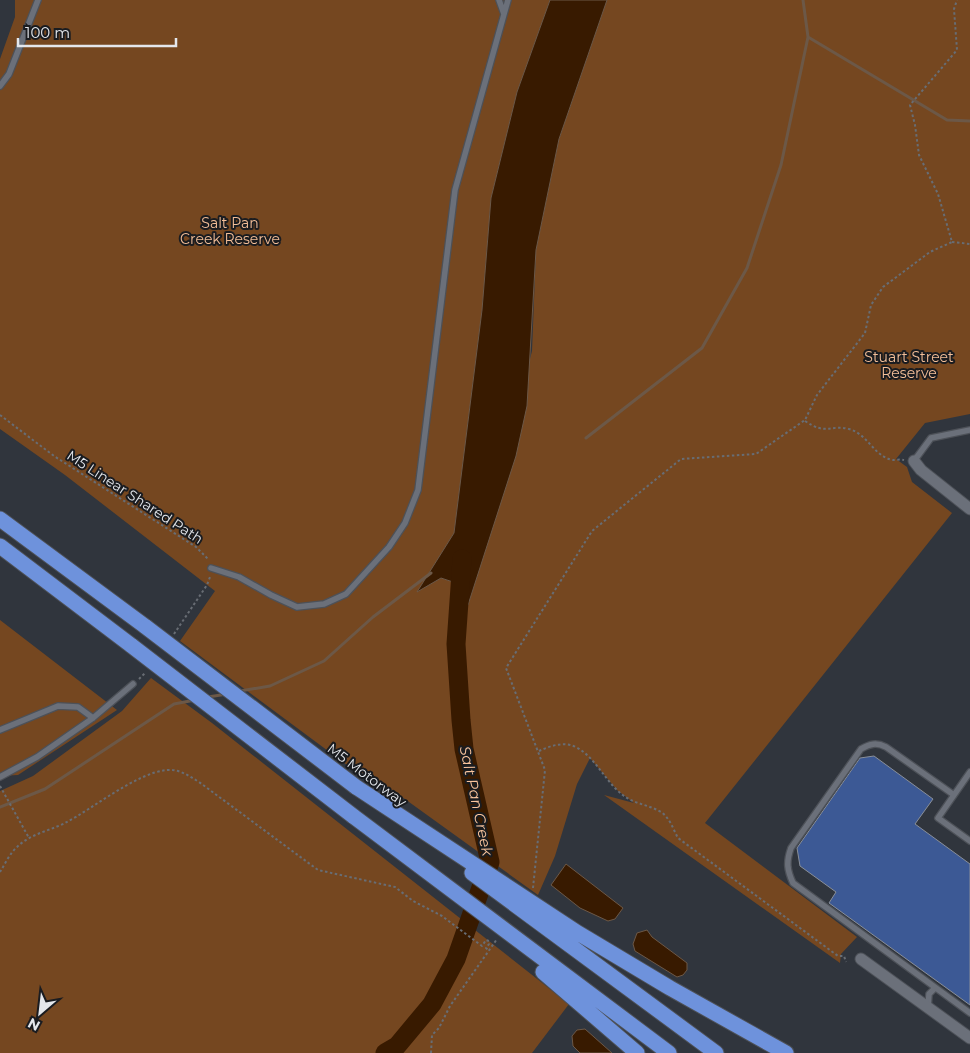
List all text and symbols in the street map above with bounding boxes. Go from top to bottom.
scale bar [18,15,175,47]
text: 100 m [25,23,70,42]
park label: Salt Pan Creek Reserve [180,214,280,248]
park label: Stuart Street Reserve [864,348,954,382]
street label: M5 Linear Shared Path [63,446,207,548]
street label: M5 Motorway [324,739,411,811]
water label: Salt Pan Creek [456,744,498,859]
north arrow [15,988,65,1038]
text: N [25,1014,43,1035]

